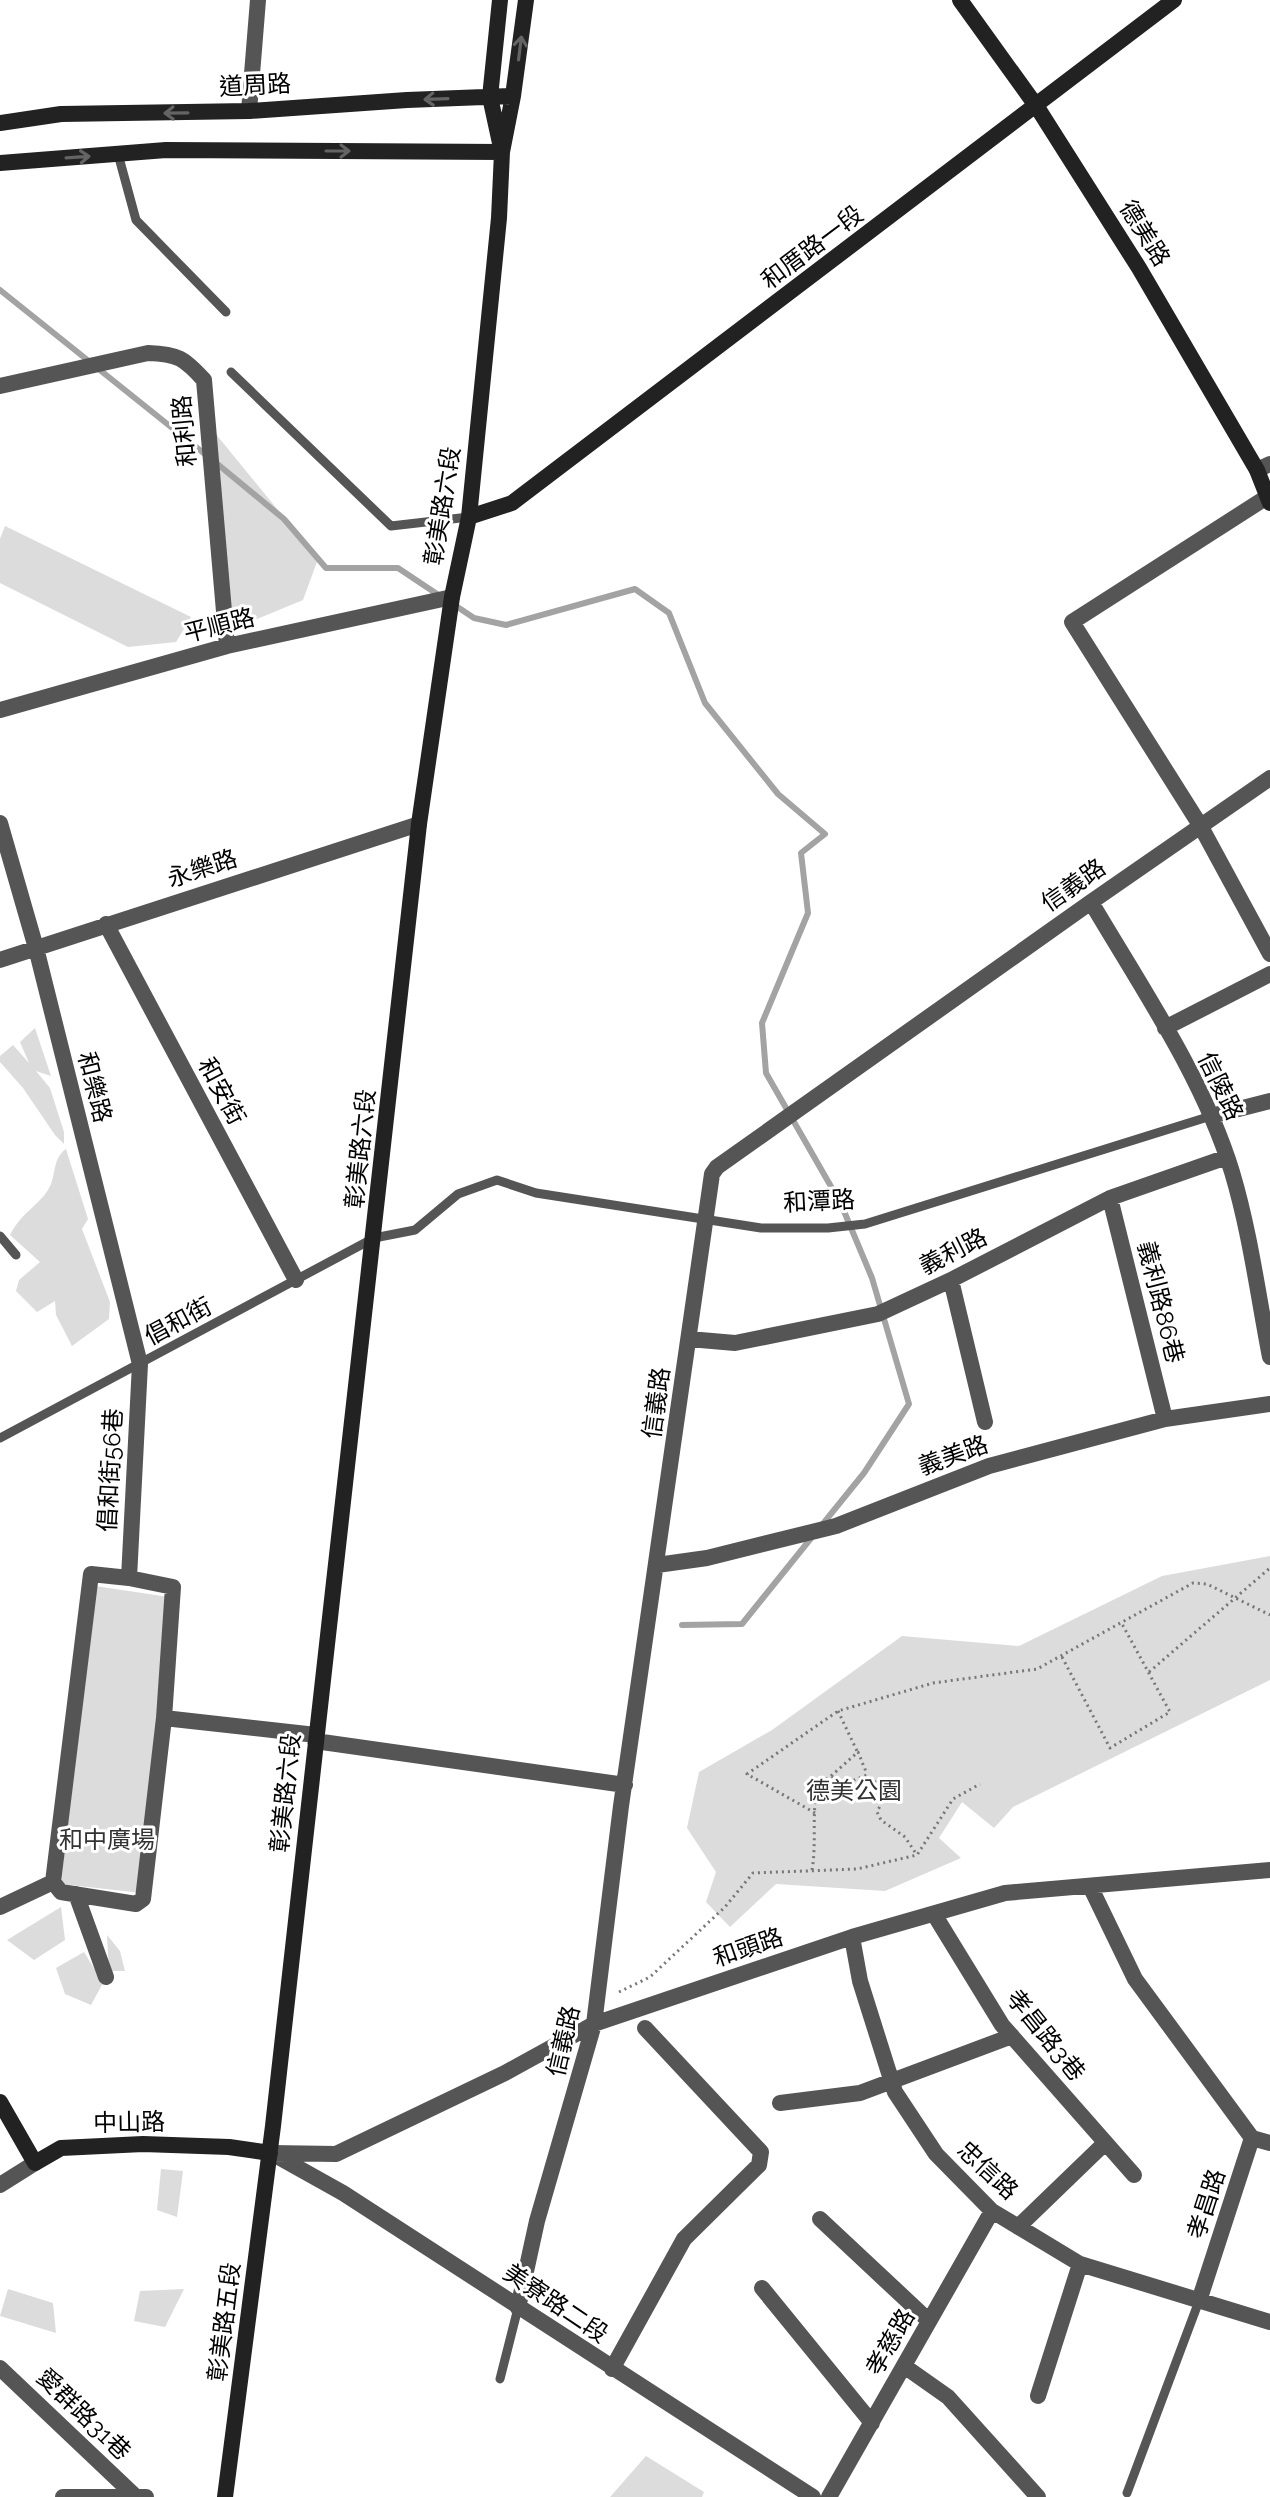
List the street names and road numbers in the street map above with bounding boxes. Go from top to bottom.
street label: 道周路 [218,69,292,101]
street label: 德美路 [1114,195,1176,271]
street label: 和厝路一段 [755,199,869,295]
street label: 和利路 [166,394,202,468]
street label: 彰美路六段 [418,444,466,568]
street label: 平順路 [181,602,257,648]
street label: 永樂路 [163,843,241,893]
street label: 信義路 [1035,852,1111,918]
street label: 信陵路 [1192,1047,1250,1125]
street label: 和樂路 [72,1049,118,1125]
street label: 和安街 [192,1052,252,1130]
street label: 彰美路六段 [339,1088,381,1210]
street label: 和潭路 [782,1185,856,1217]
street label: 義利路 [914,1222,992,1280]
street label: 義利路86巷 [1132,1238,1190,1366]
street label: 倡和街 [139,1291,217,1351]
street label: 信義路 [637,1365,675,1441]
street label: 倡和街56巷 [92,1408,128,1532]
street label: 義美路 [914,1429,992,1481]
street label: 彰美路六段 [264,1732,306,1854]
street label: 和頭路 [709,1922,787,1972]
street label: 孝昌路3巷 [1000,1984,1092,2086]
street label: 信義路 [541,2003,585,2079]
street label: 中山路 [93,2107,165,2137]
street label: 忠信路 [952,2135,1024,2205]
street label: 孝昌路 [1181,2165,1231,2243]
street label: 美寮路二段 [498,2257,614,2349]
street label: 彰美路五段 [202,2261,246,2383]
street label: 孝慈路 [859,2304,921,2380]
street label: 愛群路31巷 [31,2362,137,2466]

